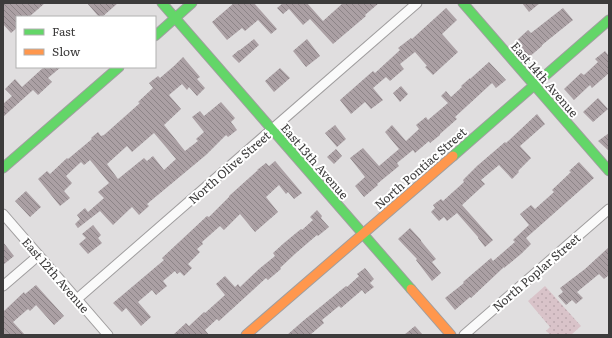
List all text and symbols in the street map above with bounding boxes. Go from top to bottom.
legend [16,16,156,68]
text: Fast [52,22,76,40]
street label: East 14th Avenue [507,37,583,121]
text: Slow [52,42,81,60]
street label: East 13th Avenue [277,119,353,203]
street label: North Pontiac Street [370,123,470,213]
street label: North Olive Street [184,126,274,208]
street label: North Poplar Street [488,229,584,315]
street label: East 12th Avenue [18,233,94,317]

